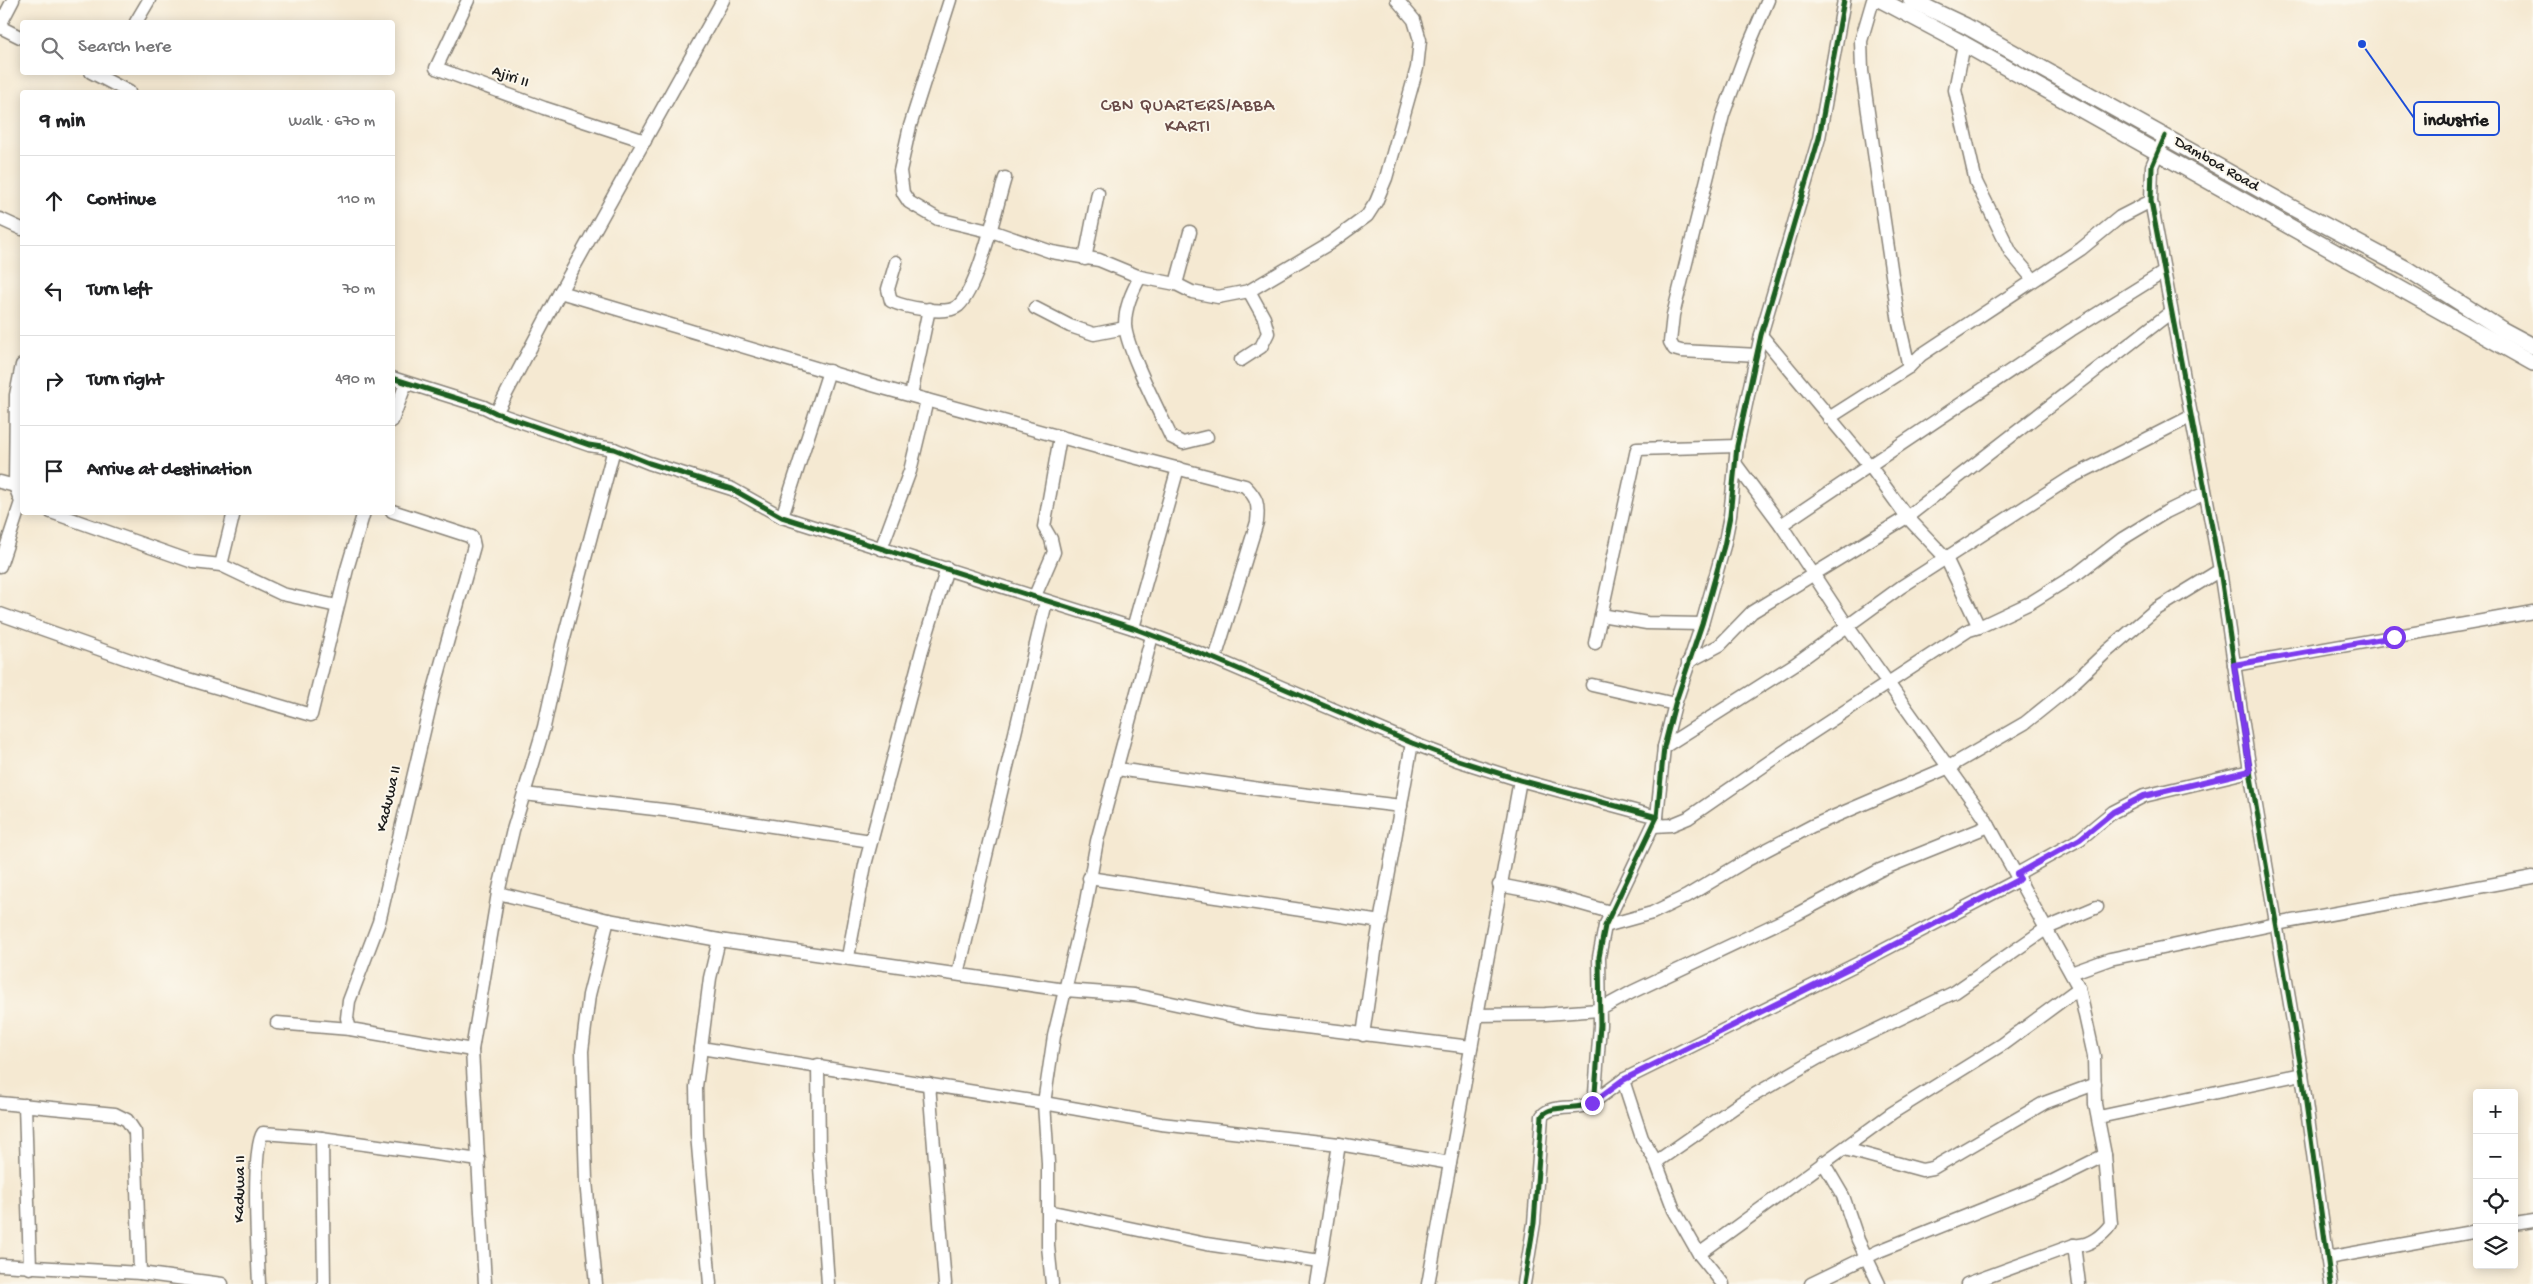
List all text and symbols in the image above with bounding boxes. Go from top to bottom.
search box [20,20,395,75]
icon: search [38,34,66,62]
text: Search here [78,36,172,59]
street label: Ajiri II [489,63,531,93]
district label: CBN QUARTERS/ABBA KARTI [1101,96,1276,138]
callout: industrie [2414,102,2499,135]
text: 9 min [40,110,85,135]
text: industrie [2424,111,2489,132]
text: Walk · 670 m [289,113,375,132]
street label: Damboa Road [2169,133,2263,198]
icon: ahead [40,187,68,215]
text: Continue [87,189,156,212]
text: 110 m [338,191,375,210]
icon: left [40,277,68,305]
text: Turn left [87,279,151,302]
text: 70 m [342,281,375,300]
icon: right [40,367,68,395]
text: Turn right [87,369,163,392]
text: 490 m [335,371,375,390]
icon: arrive [40,457,68,485]
text: Arrive at destination [87,459,251,482]
route start [2383,626,2406,649]
street label: Kaduwa II [373,764,407,834]
map controls [2473,1089,2518,1269]
button: + [2473,1089,2518,1134]
route end [1581,1092,1604,1115]
button: − [2473,1134,2518,1179]
street label: Kaduwa II [231,1155,251,1223]
button: locate [2473,1179,2518,1224]
button: layers [2473,1224,2518,1269]

